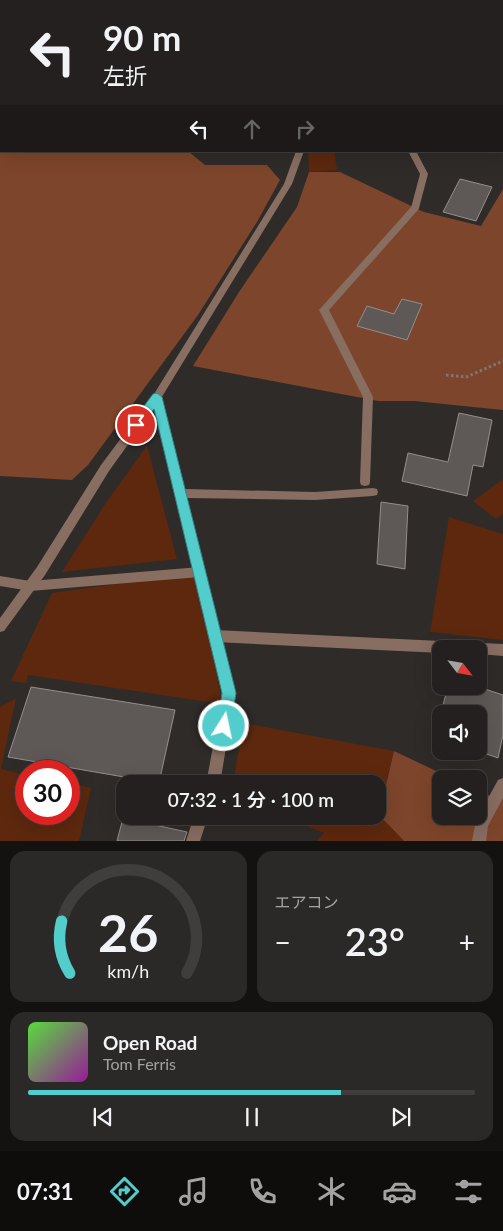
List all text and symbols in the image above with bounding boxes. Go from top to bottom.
text: 90 m [103,16,181,58]
icon: left [20,20,85,85]
text: 左折 [103,62,147,89]
icon: left [185,115,213,143]
icon: ahead [238,115,266,143]
icon: right [291,115,319,143]
pin [115,404,157,446]
icon: arrive [122,411,150,439]
north arrow [432,640,488,695]
map controls [432,640,487,825]
position arrow [197,699,249,751]
button: sound [432,705,487,760]
speed limit sign: 30 [15,760,80,825]
button: layers [432,770,487,825]
text: 07:32 · 1 分 · 100 m [168,788,334,811]
text: エアコン [275,892,339,911]
text: 26 [98,901,158,963]
text: 23° [345,918,405,964]
text: − [275,925,291,959]
text: + [459,925,475,959]
text: km/h [107,960,149,982]
text: Open Road [103,1031,197,1054]
text: Tom Ferris [103,1054,176,1073]
icon: previous [89,1103,117,1131]
icon: pause [238,1103,266,1131]
icon: next [387,1103,415,1131]
icon: directions [107,1174,142,1209]
icon: music [176,1174,211,1209]
icon: phone [245,1174,280,1209]
icon: climate [314,1174,349,1209]
icon: car [382,1174,417,1209]
icon: filters [451,1174,486,1209]
text: 07:31 [17,1178,74,1205]

